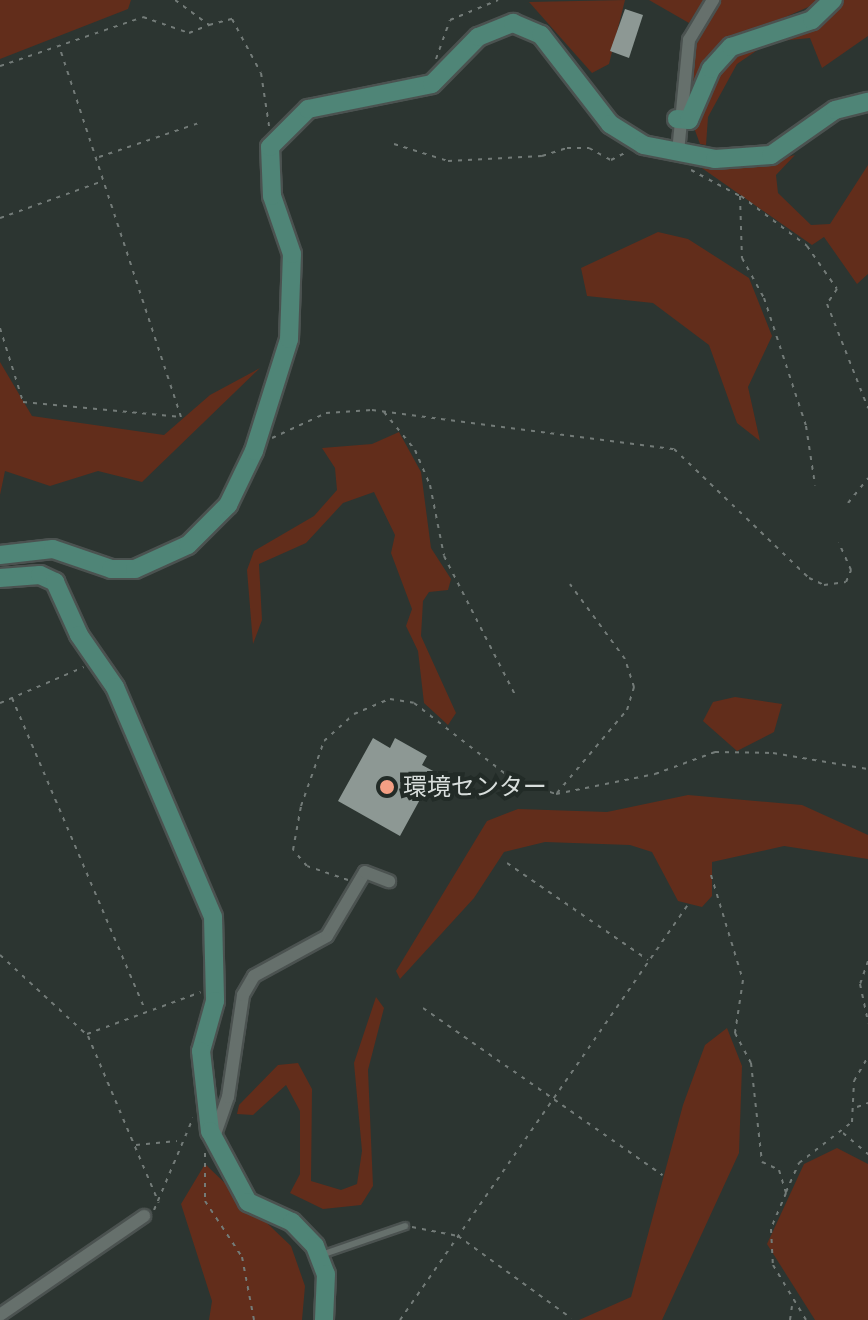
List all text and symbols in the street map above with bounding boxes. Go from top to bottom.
place label: 環境センター [403,773,547,801]
marker: 環境センター [378,778,396,796]

